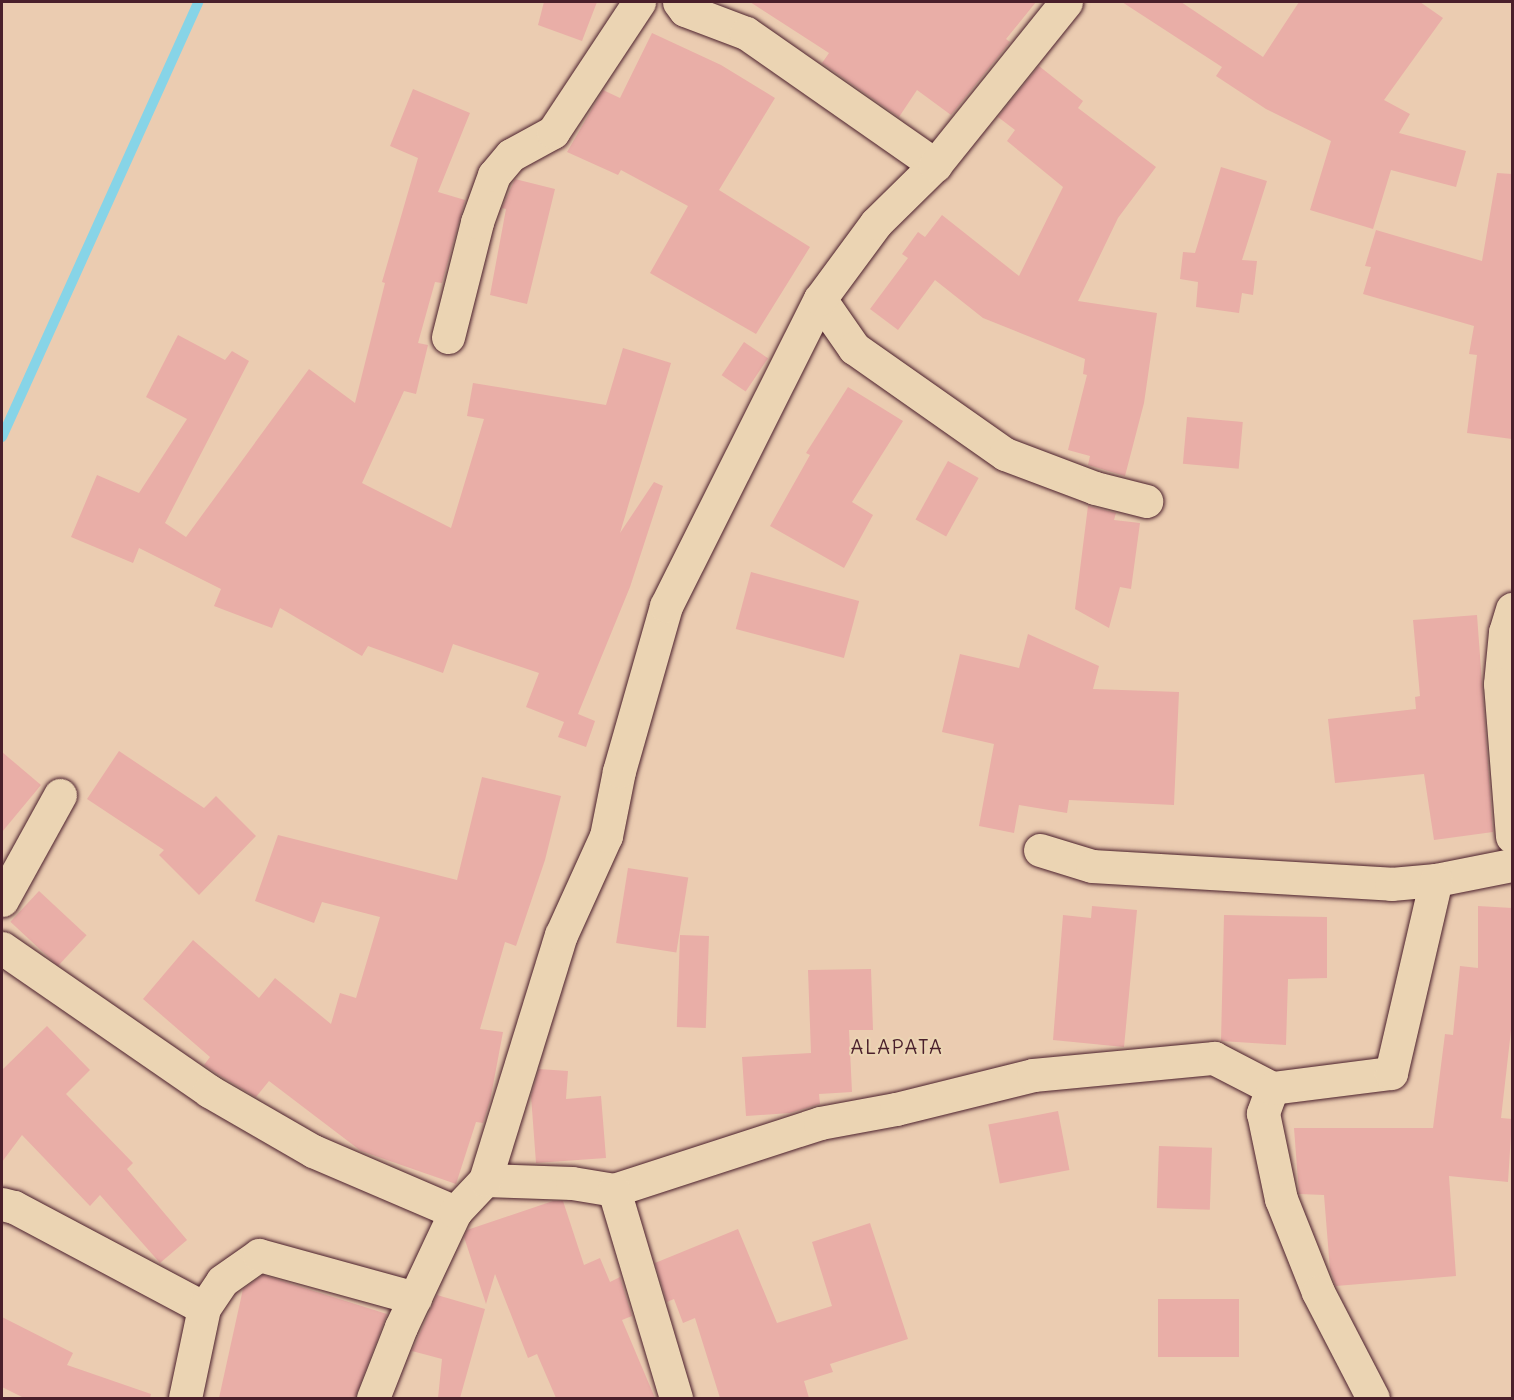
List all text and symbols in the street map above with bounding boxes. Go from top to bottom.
district label: ALAPATA [851,1034,943,1058]

